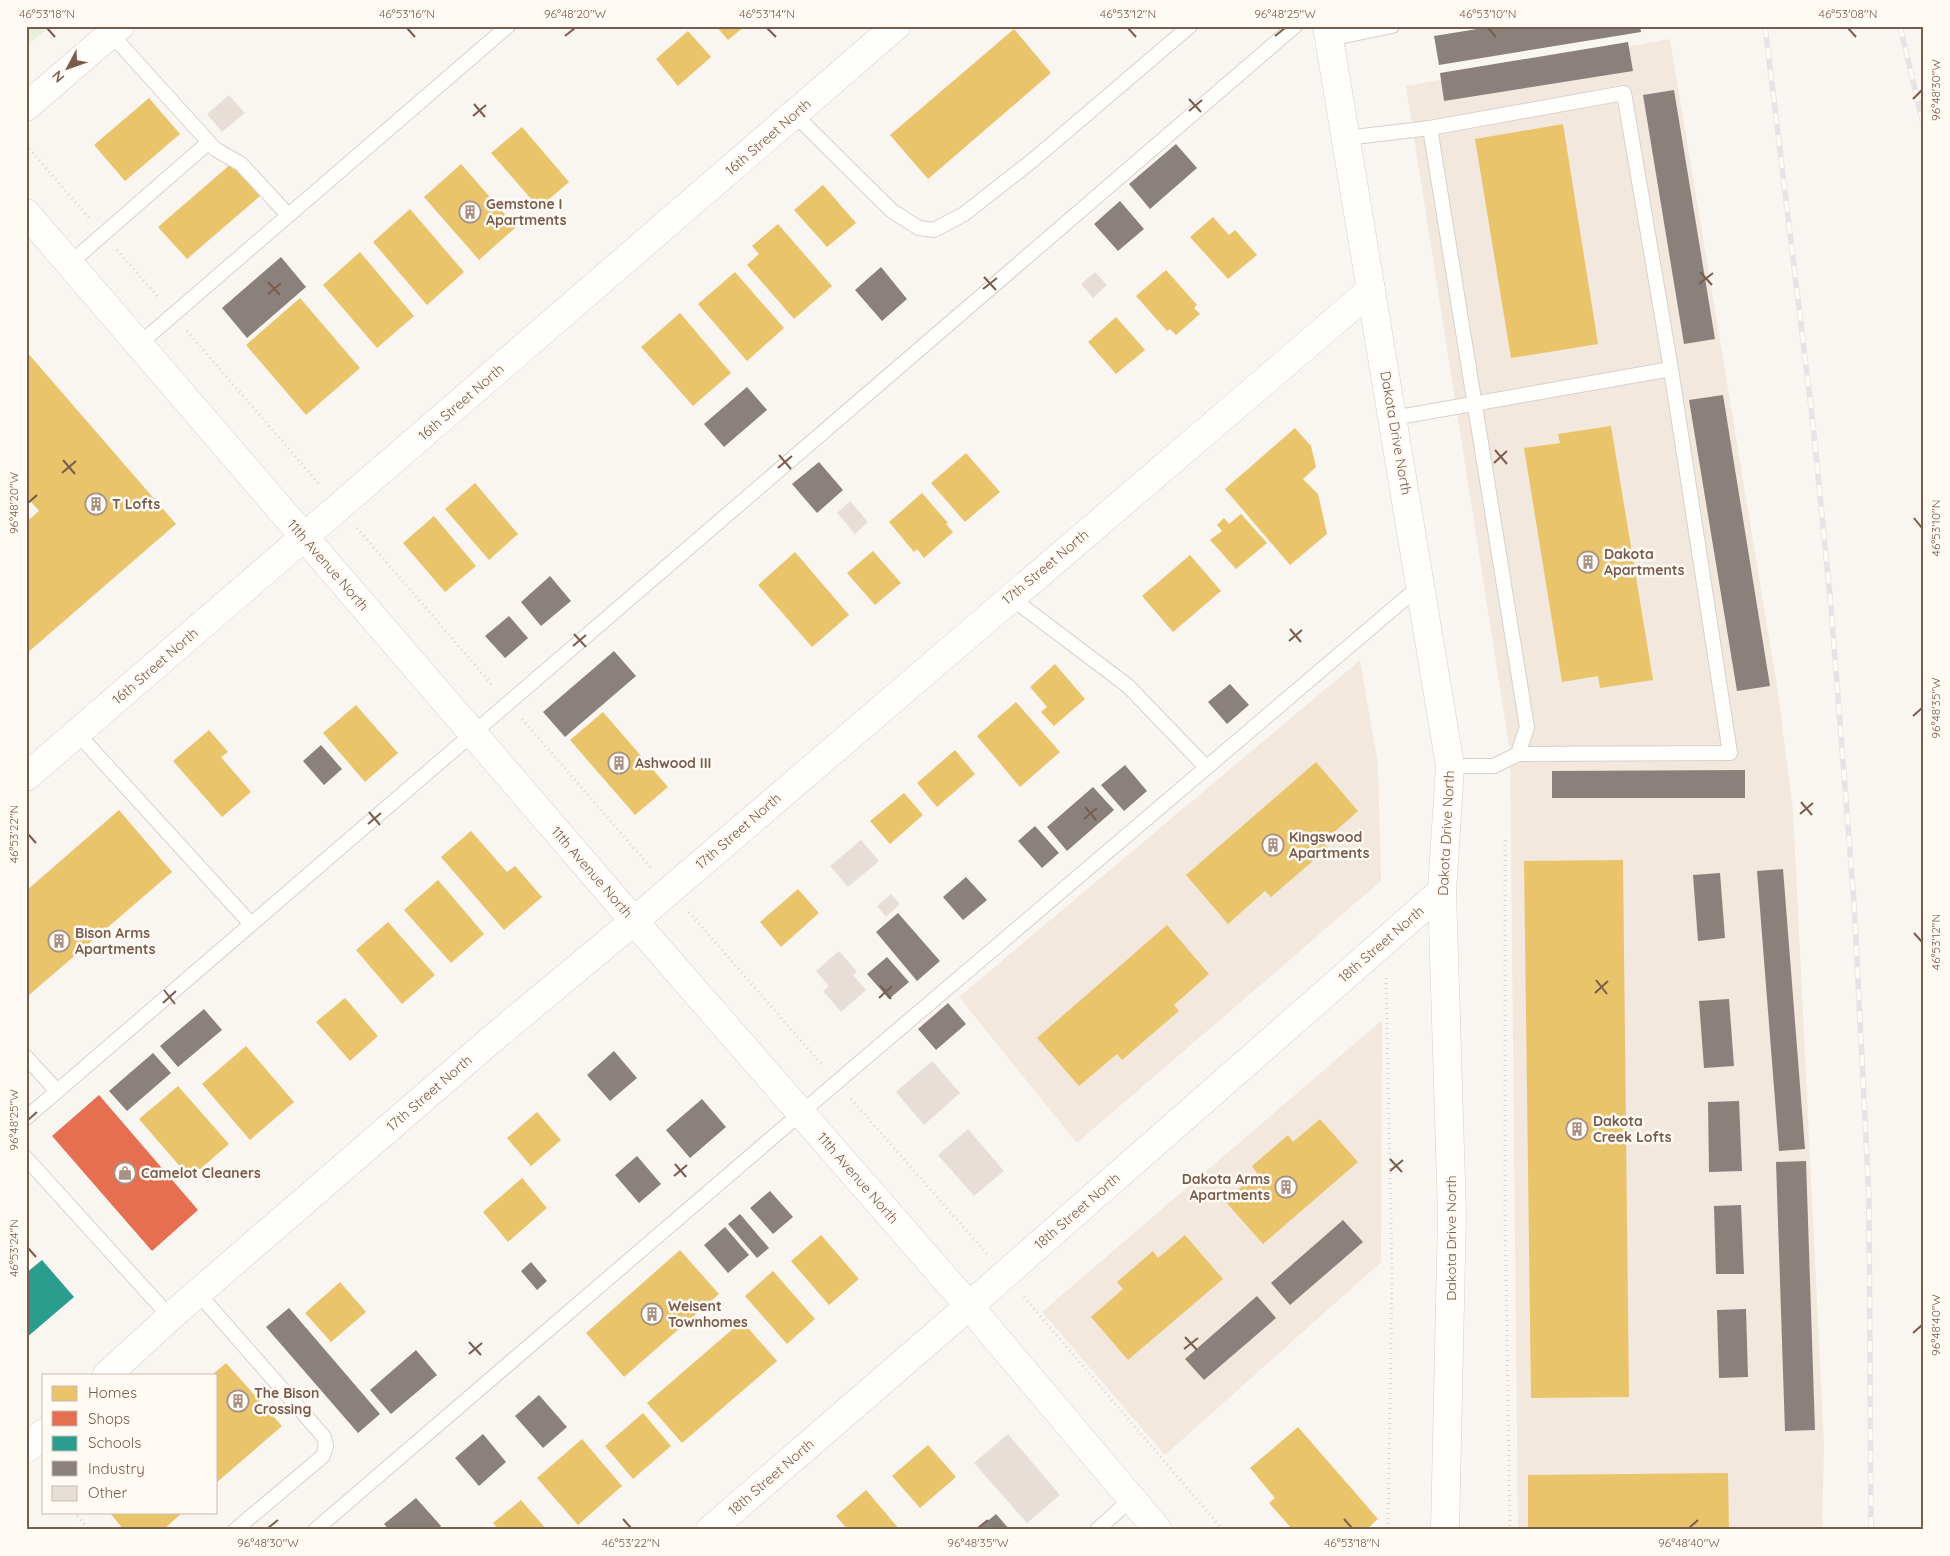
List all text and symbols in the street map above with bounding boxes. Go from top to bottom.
text: 46°53'18"N [19,6,75,21]
text: 46°53'16"N [379,6,435,21]
text: 96°48'20"W [544,6,607,21]
text: 46°53'14"N [739,6,795,21]
text: 46°53'12"N [1100,6,1156,21]
text: 96°48'25"W [1254,6,1316,21]
text: 46°53'10"N [1460,6,1516,21]
text: 46°53'08"N [1819,6,1877,21]
north arrow [42,42,92,92]
text: 96°48'30"W [1928,59,1943,121]
text: N [48,67,68,86]
street label: 16th Street North [721,95,815,179]
place label: Gemstone I Apartments [486,195,567,229]
building icon: Gemstone I Apartments [458,200,482,224]
street label: 16th Street North [414,360,508,444]
street label: Dakota Drive North [1376,370,1416,496]
text: 96°48'20"W [6,471,21,534]
building icon: T Lofts [84,492,108,516]
place label: T Lofts [112,495,160,513]
text: 46°53'10"N [1928,500,1943,556]
street label: 11th Avenue North [283,516,373,614]
street label: 17th Street North [998,525,1092,609]
place label: Dakota Apartments [1604,545,1685,579]
building icon: Dakota Apartments [1576,550,1600,574]
street label: 16th Street North [108,624,202,708]
text: 96°48'35"W [1928,677,1943,739]
building icon: Ashwood III [607,751,631,775]
place label: Ashwood III [635,754,711,772]
street label: Dakota Drive North [1434,770,1458,896]
street label: 17th Street North [691,789,785,873]
text: 46°53'22"N [6,805,21,863]
street label: 11th Avenue North [547,823,637,921]
place label: Kingswood Apartments [1289,828,1370,862]
building icon: Kingswood Apartments [1261,833,1285,857]
street label: 18th Street North [1334,902,1428,986]
text: 46°53'12"N [1928,914,1943,970]
place label: Bison Arms Apartments [75,924,156,958]
building icon: Bison Arms Apartments [47,929,71,953]
street label: 17th Street North [382,1051,476,1135]
text: 96°48'25"W [6,1089,21,1151]
place label: Dakota Creek Lofts [1593,1112,1672,1146]
building icon: Dakota Creek Lofts [1565,1117,1589,1141]
street label: 11th Avenue North [813,1129,903,1227]
shop icon: Camelot Cleaners [113,1161,137,1185]
place label: Camelot Cleaners [141,1164,261,1182]
street label: 18th Street North [1030,1169,1124,1253]
place label: Dakota Arms Apartments [1182,1170,1270,1204]
building icon: Dakota Arms Apartments [1274,1175,1298,1199]
street label: Dakota Drive North [1442,1175,1460,1301]
text: 46°53'24"N [6,1219,21,1277]
text: 96°48'40"W [1928,1294,1943,1356]
place label: Weisent Townhomes [668,1297,748,1331]
building icon: Weisent Townhomes [640,1302,664,1326]
legend [42,1374,218,1514]
text: Homes [88,1383,137,1402]
place label: The Bison Crossing [254,1384,319,1418]
building icon: The Bison Crossing [226,1389,250,1413]
text: Shops [88,1409,130,1428]
text: Schools [88,1433,141,1452]
street label: 18th Street North [724,1435,818,1519]
text: Industry [88,1459,145,1478]
text: Other [88,1483,128,1502]
text: 96°48'30"W [237,1535,299,1550]
text: 46°53'22"N [602,1535,660,1550]
text: 96°48'35"W [947,1535,1009,1550]
text: 46°53'18"N [1324,1535,1380,1550]
text: 96°48'40"W [1658,1535,1720,1550]

